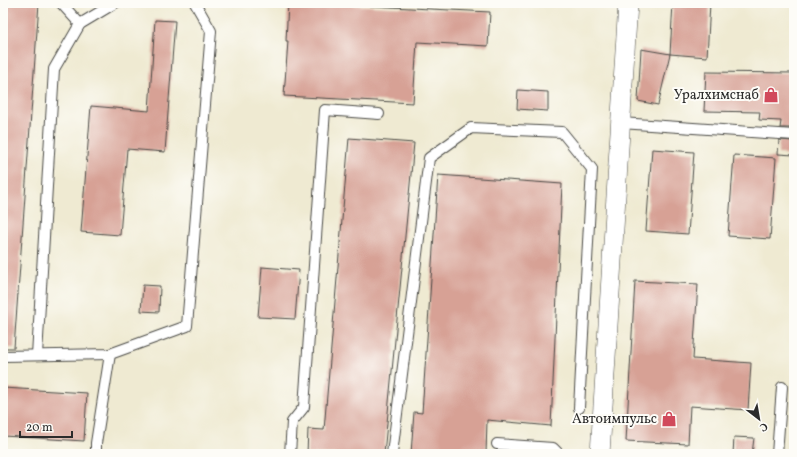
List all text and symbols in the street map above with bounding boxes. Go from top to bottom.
place label: Уралхимснаб [674,86,759,105]
shop icon: Уралхимснаб [762,86,780,104]
north arrow [739,399,779,439]
place label: Автоимпульс [572,410,657,429]
shop icon: Автоимпульс [660,410,678,428]
scale bar [20,413,72,439]
text: С [756,418,770,435]
text: 20 m [26,420,53,436]

